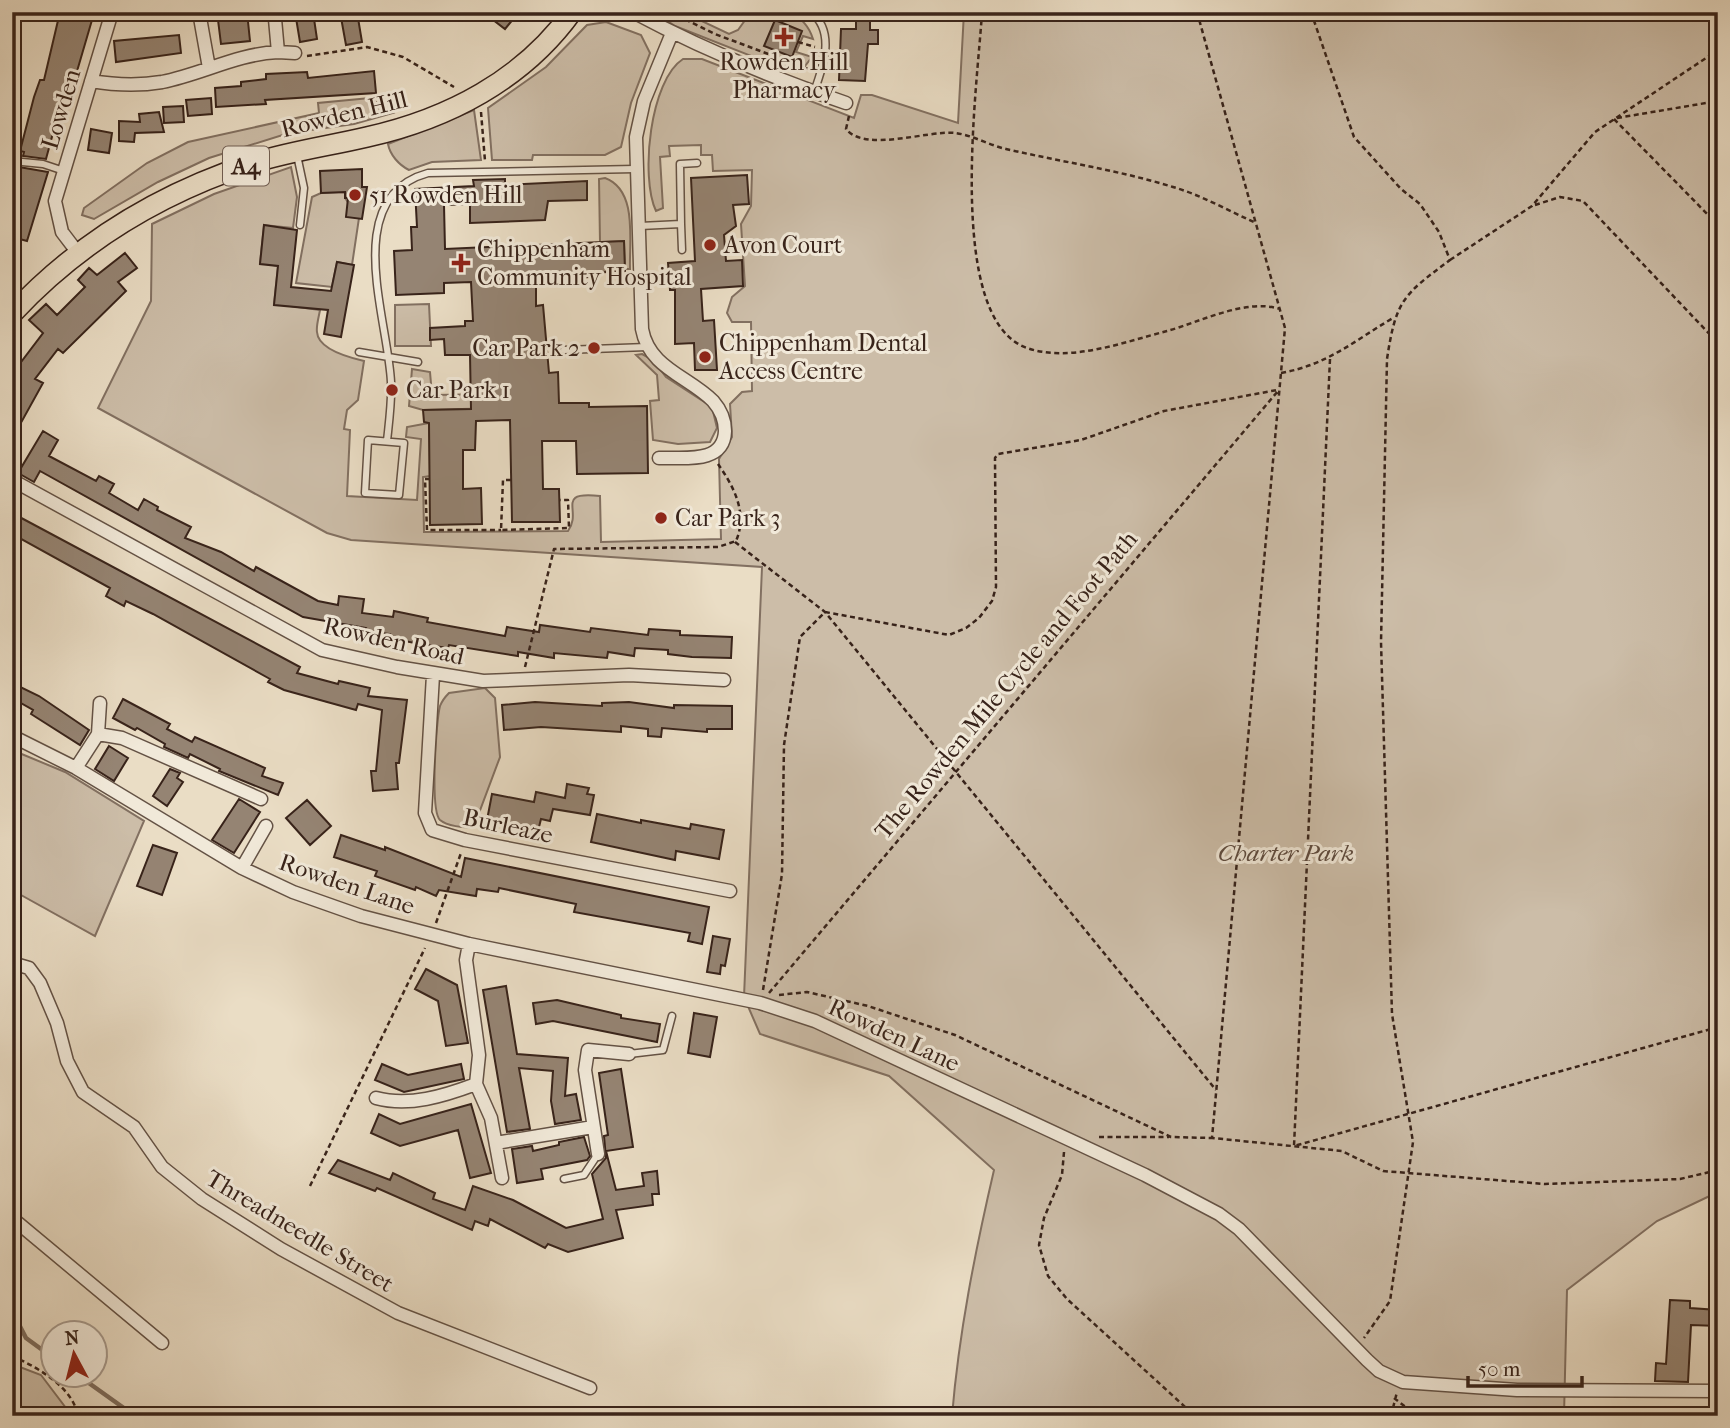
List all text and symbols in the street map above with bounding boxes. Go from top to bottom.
marker: Rowden Hill Pharmacy [776,29,792,45]
place label: Rowden Hill Pharmacy [719,48,849,104]
street label: Lowden [36,65,86,152]
street label: Rowden Hill [278,85,410,143]
road number: A4 [223,146,269,186]
place label: 51 Rowden Hill [369,181,523,209]
marker: 51 Rowden Hill [347,187,363,203]
place label: Avon Court [723,231,843,259]
place label: Chippenham Community Hospital [477,235,692,291]
marker: Avon Court [702,237,718,253]
marker: Chippenham Community Hospital [451,253,471,273]
place label: Chippenham Dental Access Centre [718,329,928,385]
place label: Car Park 2 [472,334,580,362]
marker: Car Park 2 [586,340,602,356]
marker: Chippenham Dental Access Centre [697,349,713,365]
place label: Car Park 1 [406,376,510,404]
marker: Car Park 1 [384,382,400,398]
place label: Car Park 3 [675,504,780,532]
marker: Car Park 3 [653,510,669,526]
street label: The Rowden Mile Cycle and Foot Path [869,525,1143,845]
street label: Rowden Road [321,611,468,671]
street label: Burleaze [461,803,556,849]
park label: Charter Park [1218,839,1354,867]
street label: Rowden Lane [276,848,418,920]
street label: Rowden Lane [824,992,964,1078]
street label: Threadneedle Street [201,1164,399,1298]
north arrow [38,1320,108,1390]
text: N [64,1326,81,1350]
scale bar [1468,1344,1581,1388]
text: 50 m [1478,1357,1521,1381]

